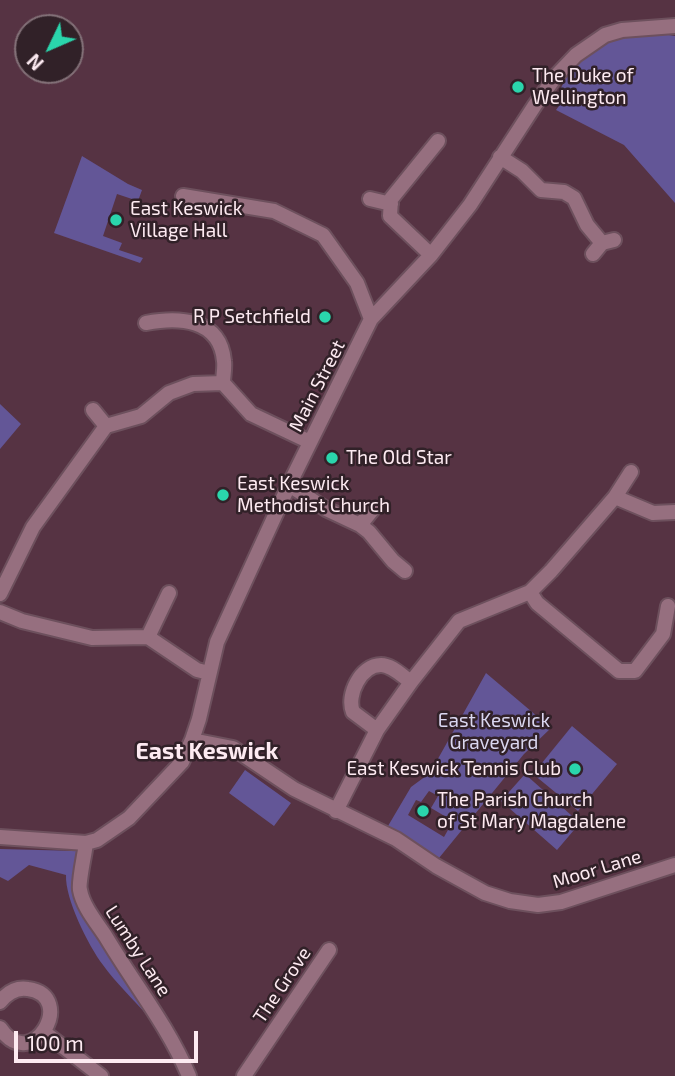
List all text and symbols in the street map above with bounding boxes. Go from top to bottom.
north arrow [14,14,84,84]
text: N [22,50,48,75]
place label: The Duke of Wellington [532,65,634,109]
marker: The Duke of Wellington [510,79,526,95]
place label: East Keswick Village Hall [130,198,242,242]
marker: East Keswick Village Hall [108,212,124,228]
place label: R P Setchfield [193,306,311,328]
marker: R P Setchfield [317,309,333,325]
street label: Main Street [284,336,350,436]
place label: The Old Star [346,447,452,469]
marker: The Old Star [324,450,340,466]
place label: East Keswick Methodist Church [237,473,390,517]
marker: East Keswick Methodist Church [215,487,231,503]
park label: East Keswick Graveyard [438,710,550,754]
district label: East Keswick [136,737,278,765]
place label: East Keswick Tennis Club [346,758,561,780]
marker: East Keswick Tennis Club [567,761,583,777]
place label: The Parish Church of St Mary Magdalene [437,789,626,833]
marker: The Parish Church of St Mary Magdalene [415,803,431,819]
street label: Moor Lane [550,845,644,893]
street label: Lumby Lane [100,901,176,1001]
street label: The Grove [248,943,316,1027]
scale bar [18,1016,201,1060]
text: 100 m [27,1030,84,1055]

